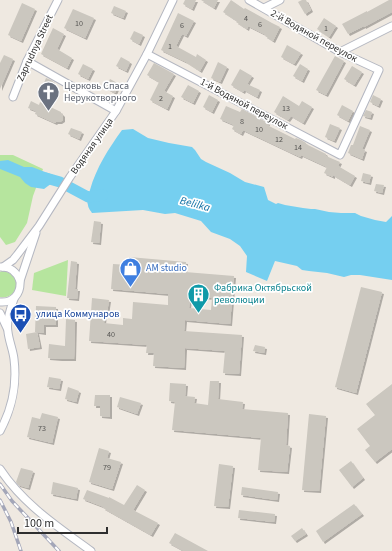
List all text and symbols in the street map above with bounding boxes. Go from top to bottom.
street label: 2-й Водяной переулок [268,6,360,66]
street label: Zaprudnya Street [13,12,57,84]
house number: 4 [244,13,248,24]
house number: 10 [75,18,83,29]
house number: 6 [258,19,262,30]
house number: 6 [180,20,184,31]
house number: 1 [324,23,328,34]
house number: 1 [168,41,172,52]
street label: 1-й Водяной переулок [198,75,290,133]
church icon: Церковь Спаса Нерукотворного [35,79,61,112]
place label: Церковь Спаса Нерукотворного [64,79,136,105]
house number: 2 [159,93,163,104]
house number: 13 [282,103,290,114]
street label: Водяная улица [67,115,117,177]
house number: 8 [240,116,244,127]
house number: 10 [255,124,263,135]
house number: 12 [275,134,283,145]
house number: 14 [294,142,302,153]
water label: Belilka [178,193,212,215]
shop icon: AM studio [118,255,144,288]
place label: AM studio [146,261,187,275]
building icon: Фабрика Октябрьской революции [186,281,212,314]
place label: Фабрика Октябрьской революции [214,281,312,307]
bus stop icon: улица Коммунаров [8,301,34,334]
place label: улица Коммунаров [36,307,119,321]
house number: 40 [107,329,115,340]
house number: 73 [38,423,46,434]
house number: 79 [103,462,111,473]
scale bar [18,509,107,535]
text: 100 m [24,515,54,532]

